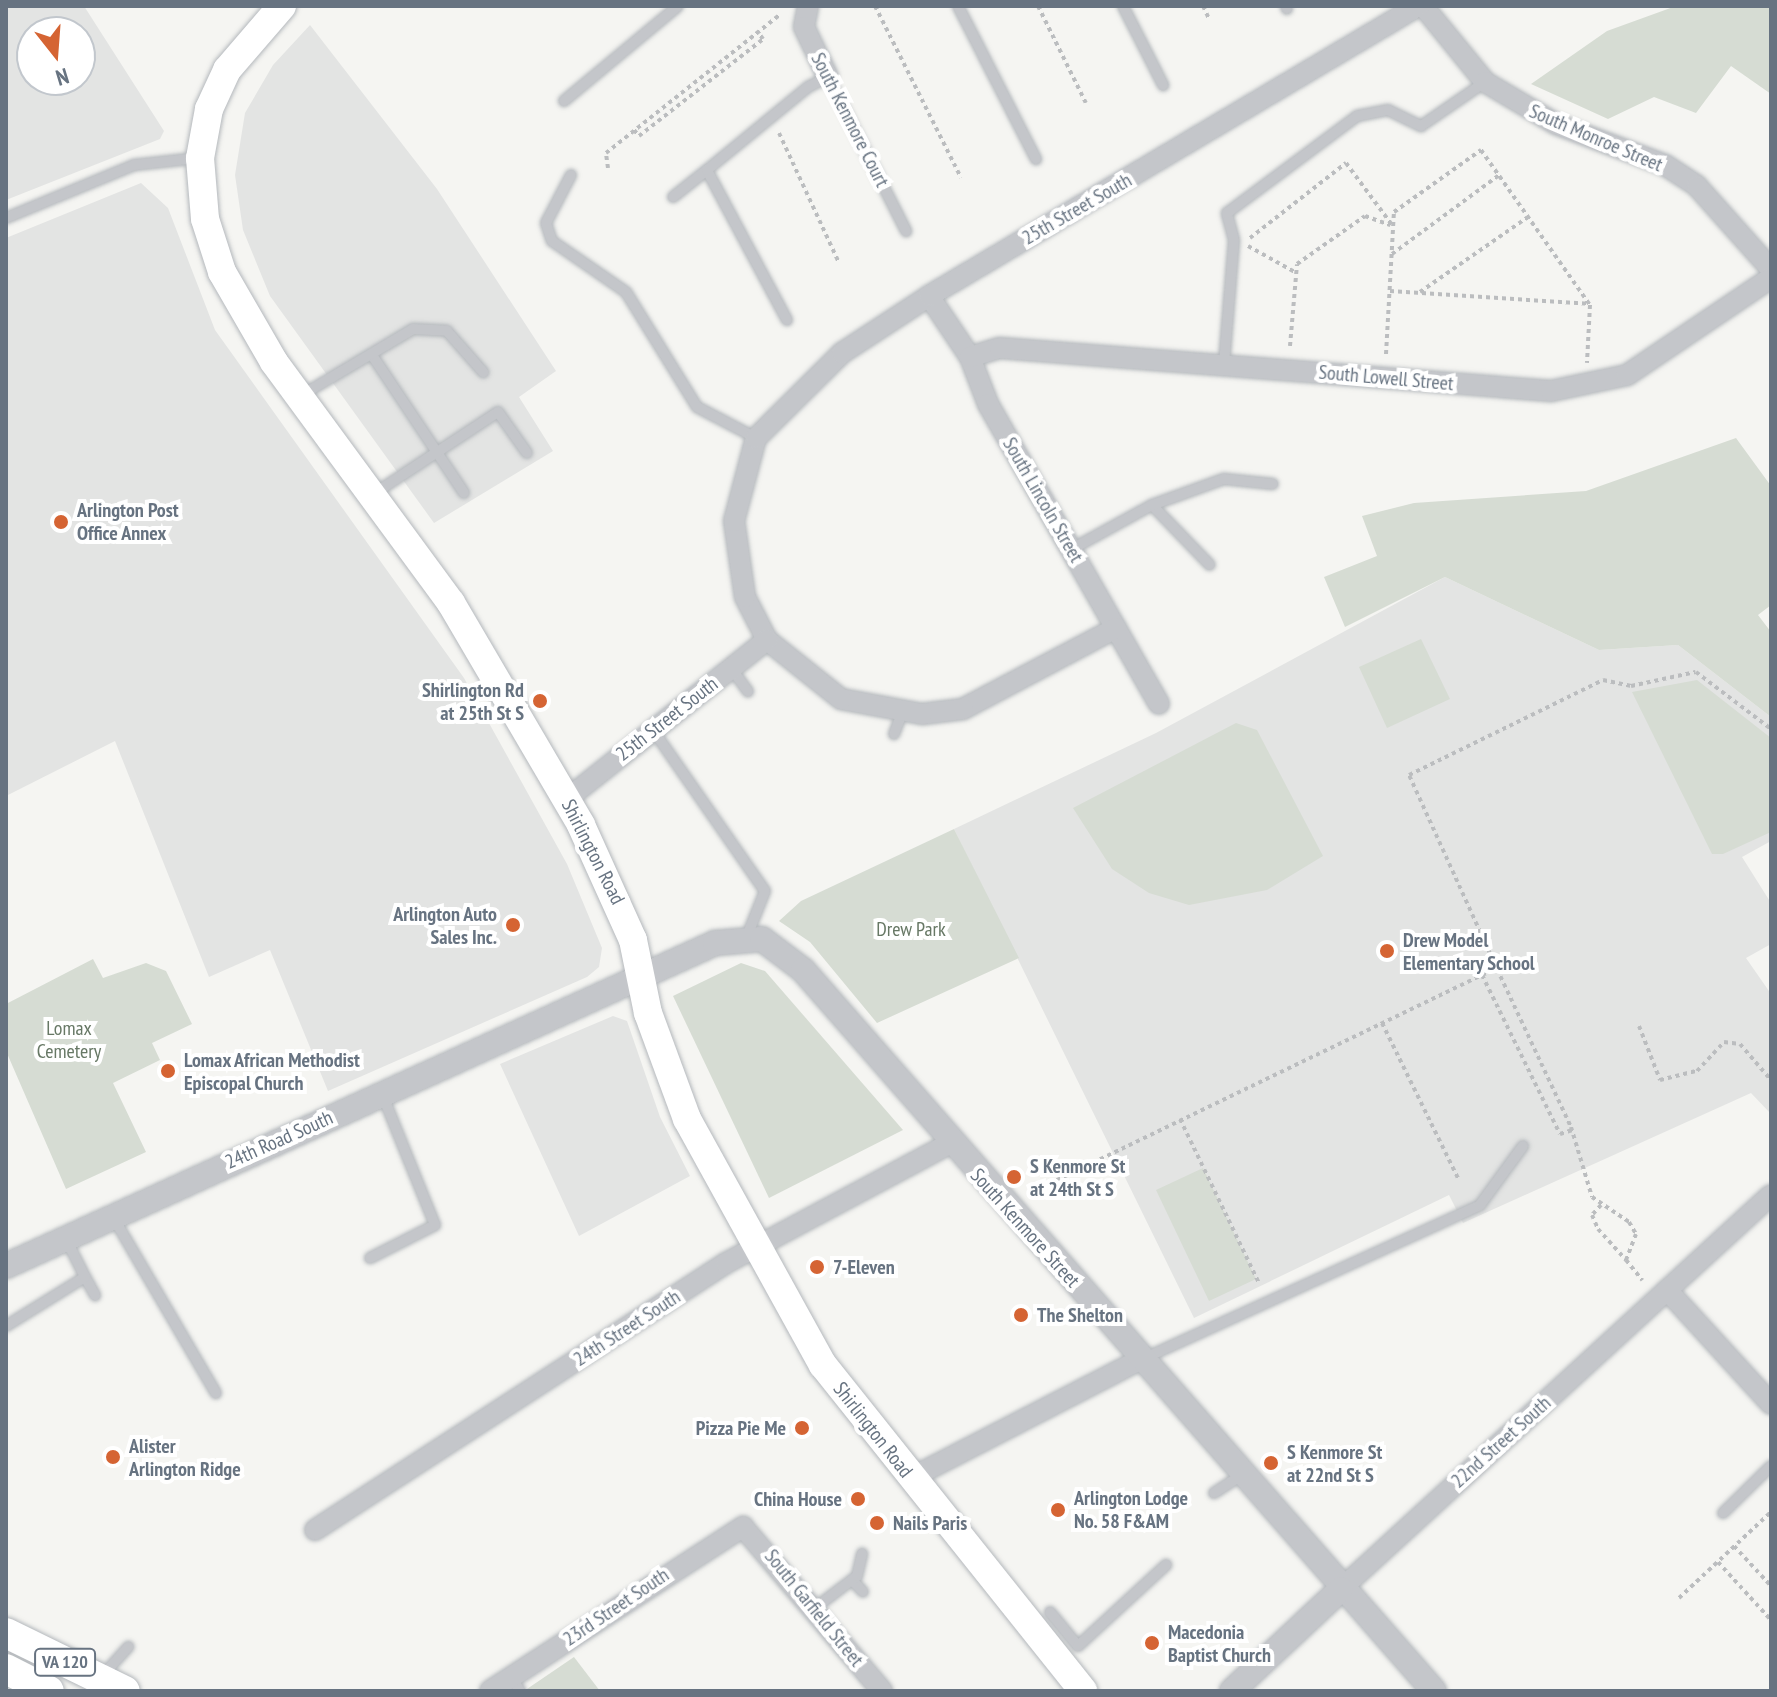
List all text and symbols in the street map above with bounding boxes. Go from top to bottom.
north arrow [16,16,96,96]
street label: South Kenmore Court [806,49,894,191]
text: N [53,62,72,92]
street label: South Monroe Street [1526,99,1666,177]
street label: 25th Street South [1018,168,1136,250]
street label: South Lowell Street [1318,360,1454,396]
street label: South Lincoln Street [998,433,1088,567]
place label: Arlington Post Office Annex [77,498,179,545]
marker: Arlington Post Office Annex [52,513,70,531]
street label: 25th Street South [611,672,723,766]
place label: Shirlington Rd at 25th St S [422,678,524,725]
marker: Shirlington Rd at 25th St S [531,692,549,710]
street label: Shirlington Road [556,795,630,909]
place label: Arlington Auto Sales Inc. [392,902,497,949]
marker: Arlington Auto Sales Inc. [504,916,522,934]
park label: Drew Park [876,917,946,941]
place label: Drew Model Elementary School [1403,928,1535,975]
marker: Drew Model Elementary School [1378,942,1396,960]
park label: Lomax Cemetery [37,1017,101,1064]
place label: Lomax African Methodist Episcopal Church [184,1048,361,1095]
marker: Lomax African Methodist Episcopal Church [159,1062,177,1080]
street label: 24th Road South [222,1106,336,1174]
place label: S Kenmore St at 24th St S [1030,1154,1125,1201]
street label: South Kenmore Street [965,1164,1085,1292]
marker: S Kenmore St at 24th St S [1005,1168,1023,1186]
place label: 7-Eleven [833,1255,895,1279]
marker: 7-Eleven [808,1258,826,1276]
street label: 24th Street South [569,1285,685,1371]
place label: The Shelton [1037,1303,1123,1327]
marker: The Shelton [1012,1306,1030,1324]
street label: Shirlington Road [828,1377,918,1483]
street label: 22nd Street South [1446,1391,1556,1493]
place label: Pizza Pie Me [696,1416,786,1440]
marker: Pizza Pie Me [793,1419,811,1437]
place label: Alister Arlington Ridge [129,1434,241,1481]
place label: S Kenmore St at 22nd St S [1287,1440,1382,1487]
marker: Alister Arlington Ridge [104,1448,122,1466]
marker: S Kenmore St at 22nd St S [1262,1454,1280,1472]
place label: Arlington Lodge No. 58 F&AM [1074,1486,1188,1533]
place label: China House [754,1487,842,1511]
marker: China House [849,1490,867,1508]
marker: Arlington Lodge No. 58 F&AM [1049,1501,1067,1519]
place label: Nails Paris [893,1511,967,1535]
marker: Nails Paris [868,1514,886,1532]
street label: South Garfield Street [759,1545,869,1671]
street label: 23rd Street South [559,1563,673,1651]
place label: Macedonia Baptist Church [1168,1620,1271,1667]
marker: Macedonia Baptist Church [1143,1634,1161,1652]
road number: VA 120 [33,1648,97,1676]

